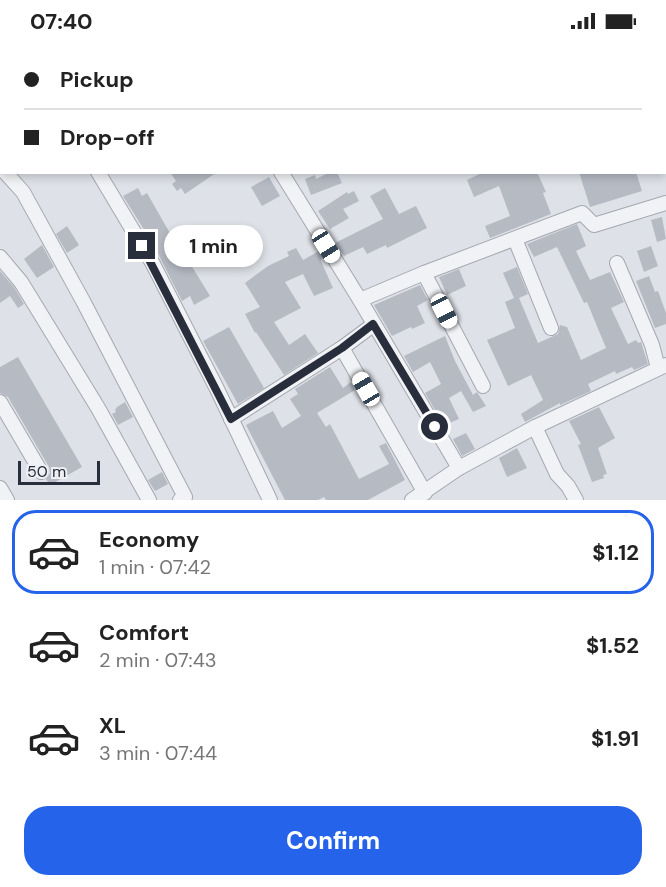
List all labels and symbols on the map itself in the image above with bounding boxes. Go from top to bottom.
callout: 1 min [163,225,262,267]
car [309,226,343,266]
route end [128,232,155,259]
car [428,291,460,331]
car [349,369,383,409]
route start [421,413,448,440]
scale bar [18,458,100,486]

